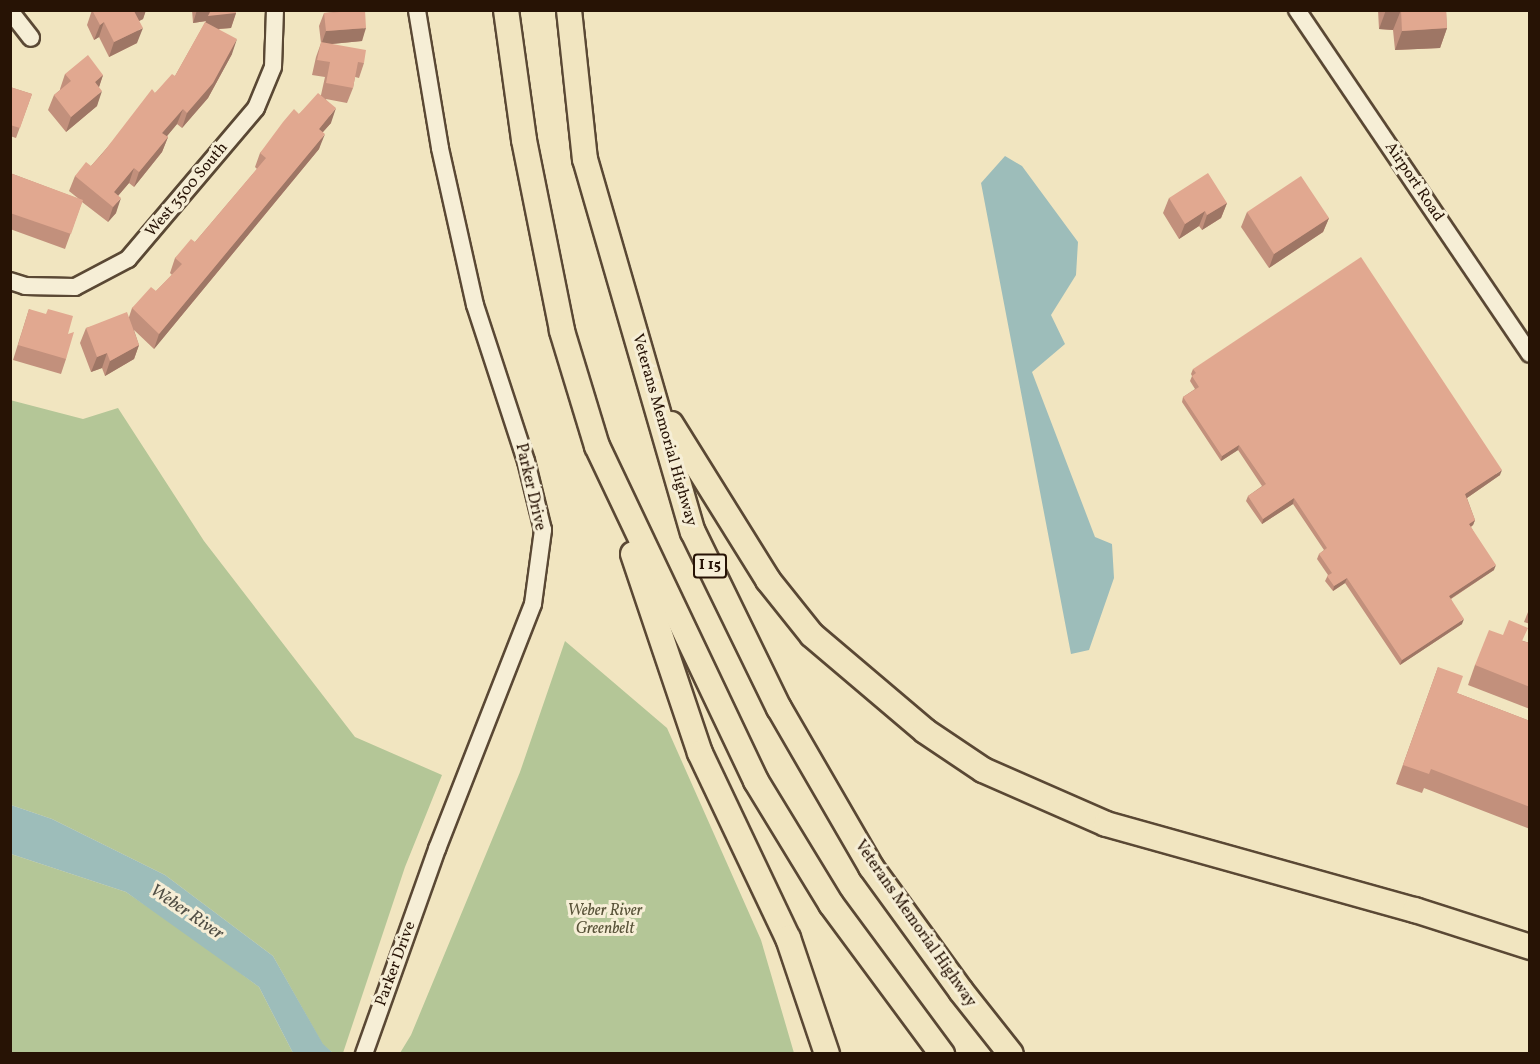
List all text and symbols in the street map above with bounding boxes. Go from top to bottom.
street label: Airport Road [1380,138,1448,226]
street label: West 3500 South [142,139,232,241]
street label: Veterans Memorial Highway [627,332,701,528]
street label: Parker Drive [511,441,549,533]
road number: I 15 [692,554,728,578]
street label: Veterans Memorial Highway [850,837,980,1011]
water label: Weber River [145,880,227,946]
park label: Weber River Greenbelt [567,901,643,939]
street label: Parker Drive [372,919,420,1009]

